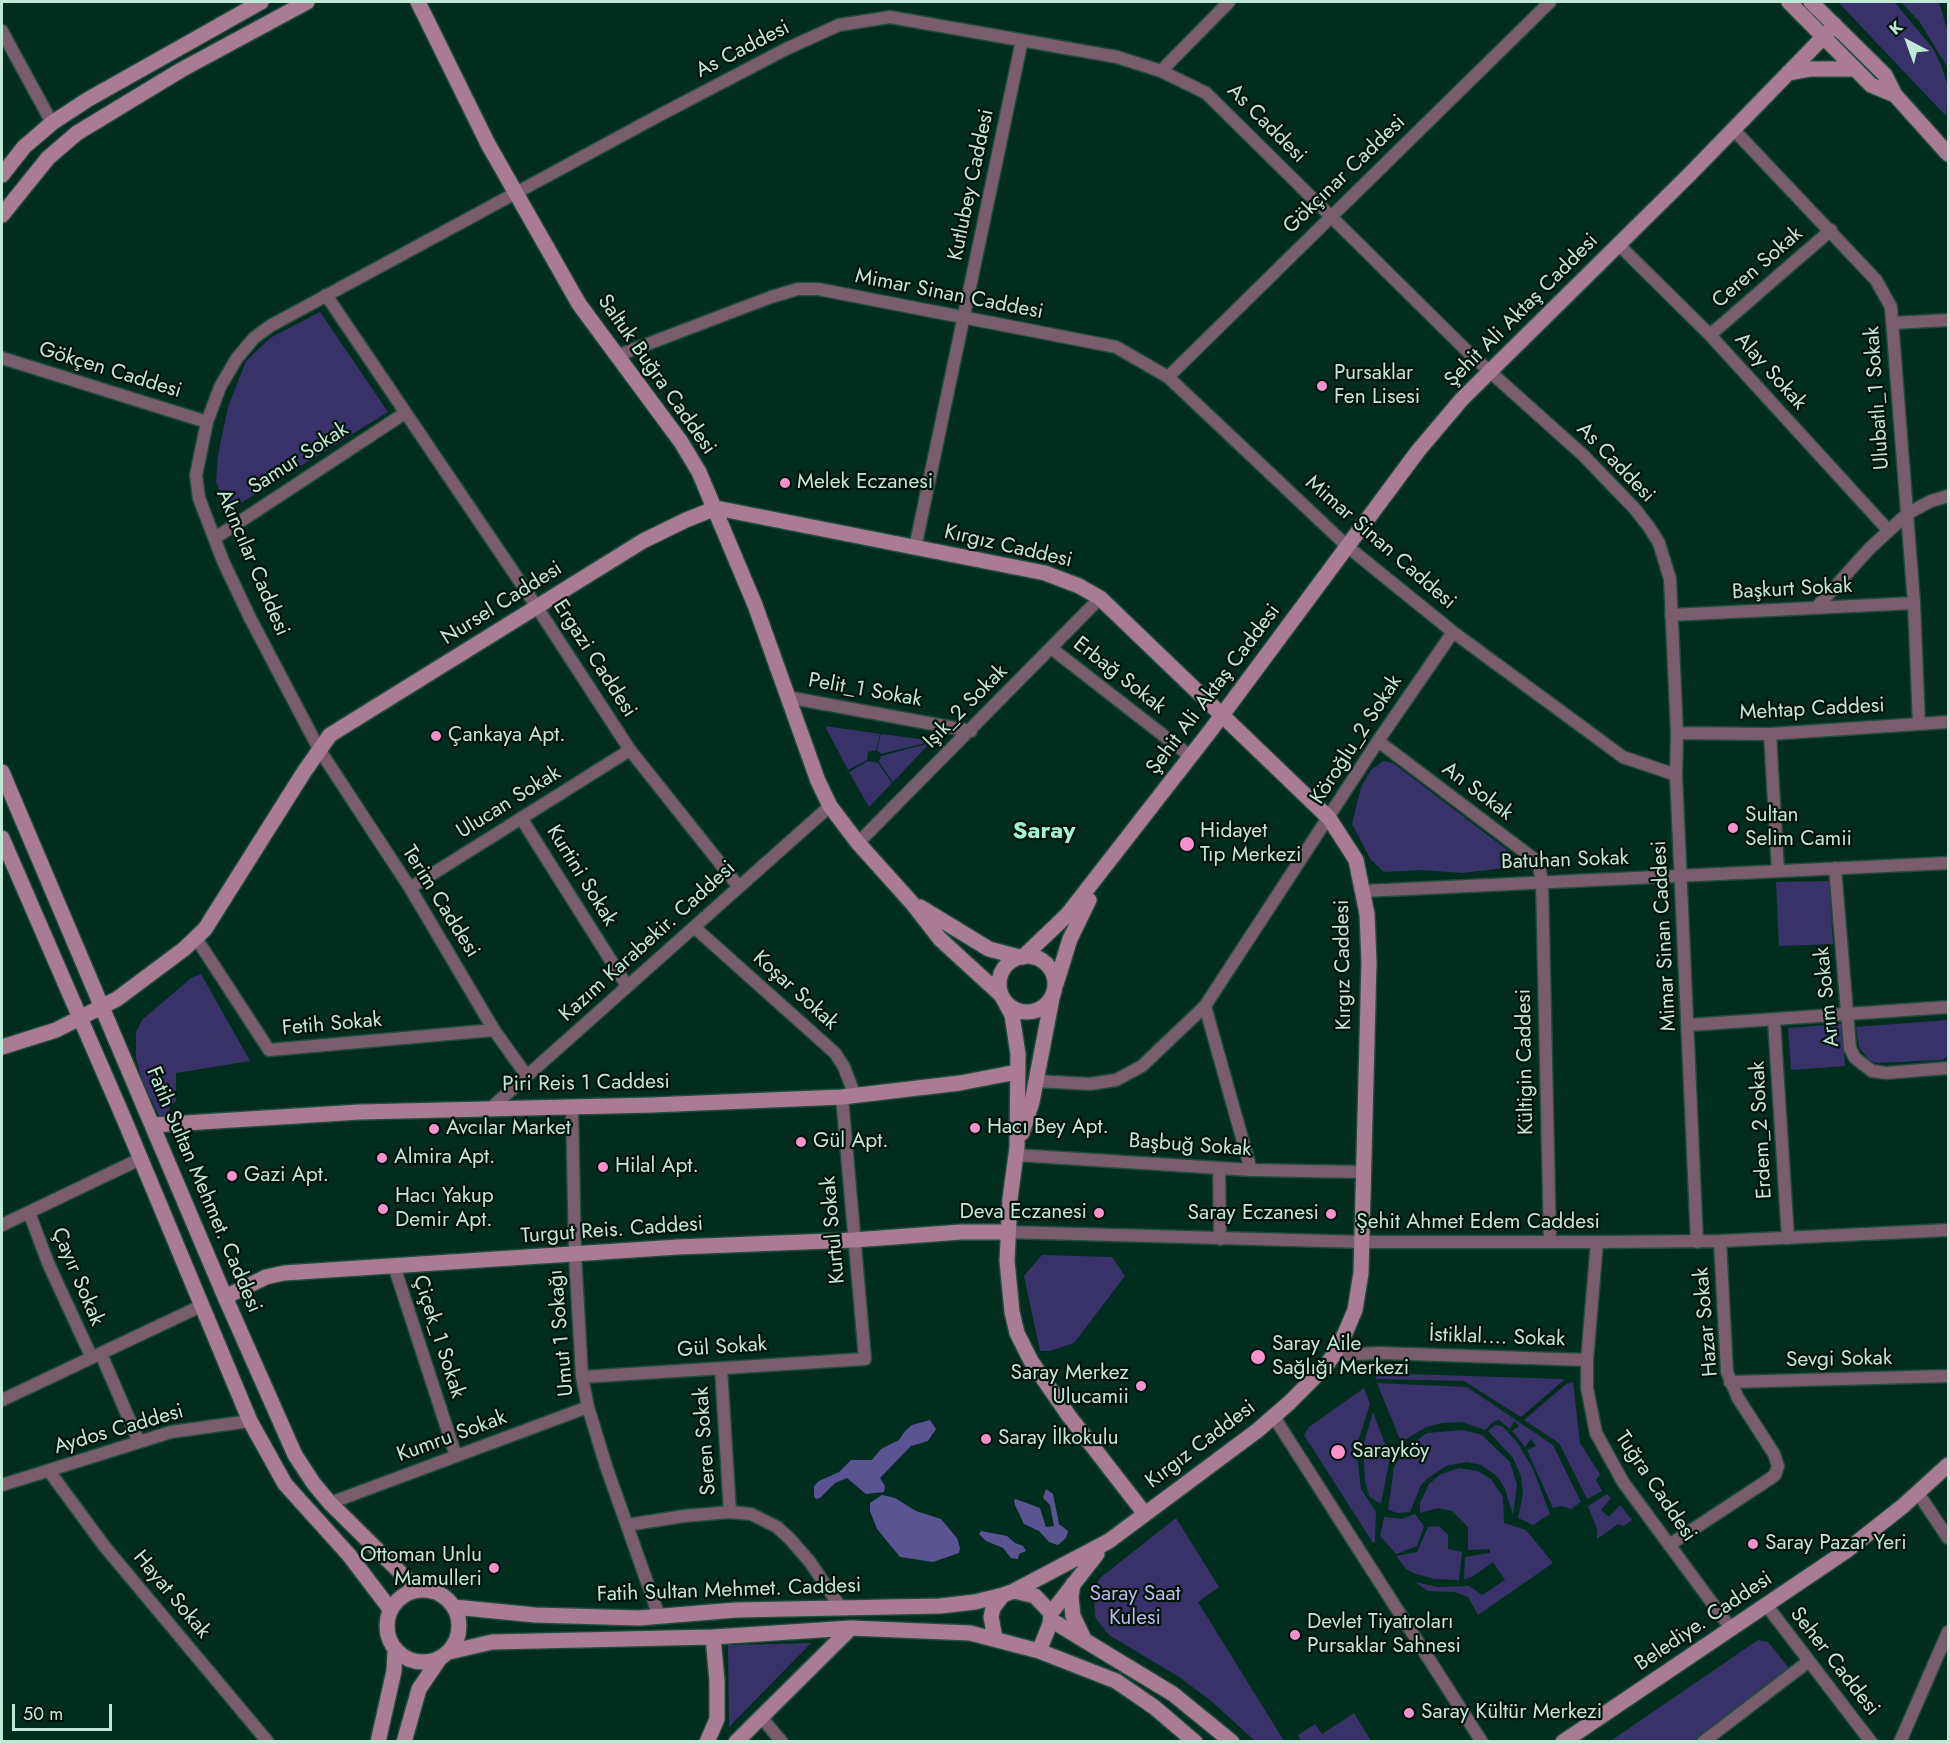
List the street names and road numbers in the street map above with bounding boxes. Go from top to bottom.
street label: As Caddesi [692,16,794,84]
street label: As Caddesi [1221,79,1311,169]
street label: Kutlubey Caddesi [944,107,1000,263]
street label: Gökçınar Caddesi [1279,110,1411,240]
street label: Ceren Sokak [1708,222,1808,314]
street label: Şehit Ali Aktaş Caddesi [1440,229,1604,393]
street label: Mimar Sinan Caddesi [853,264,1045,326]
street label: Saltuk Buğra Caddesi [591,290,721,460]
street label: Ulubatlı_1 Sokak [1860,325,1896,471]
street label: Alay Sokak [1729,328,1811,416]
street label: Gökçen Caddesi [36,337,184,405]
street label: Samur Sokak [244,417,354,501]
street label: As Caddesi [1571,418,1659,508]
street label: Mimar Sinan Caddesi [1300,471,1460,615]
street label: Akıncılar Caddesi [210,486,294,640]
street label: Kırgız Caddesi [941,520,1075,574]
street label: Nursel Caddesi [437,557,567,651]
street label: Başkurt Sokak [1731,574,1853,606]
street label: Ergazi Caddesi [547,595,641,723]
street label: Şehit Ali Aktaş Caddesi [1142,600,1286,780]
street label: Erbağ Sokak [1068,632,1170,720]
street label: Işık_2 Sokak [919,660,1013,754]
street label: Pelit_1 Sokak [806,669,924,713]
street label: Köroğlu_2 Sokak [1306,671,1408,809]
street label: Mehtap Caddesi [1739,694,1885,726]
street label: An Sokak [1436,757,1518,827]
street label: Ulucan Sokak [452,761,566,845]
street label: Kurtini Sokak [540,821,622,931]
street label: Mimar Sinan Caddesi [1647,840,1683,1032]
street label: Terim Caddesi [396,841,484,963]
street label: Batuhan Sokak [1501,846,1629,876]
street label: Kazım Karabekir. Caddesi [555,856,741,1028]
street label: Kırgız Caddesi [1330,899,1358,1031]
street label: Koşar Sokak [747,946,843,1036]
street label: Arım Sokak [1810,946,1846,1048]
street label: Kültigin Caddesi [1512,989,1540,1135]
street label: Fetih Sokak [281,1008,383,1042]
street label: Erdem_2 Sokak [1746,1060,1778,1200]
street label: Fatih Sultan Mehmet. Caddesi [140,1063,266,1317]
street label: Piri Reis 1 Caddesi [502,1070,670,1098]
street label: Başbuğ Sokak [1128,1129,1252,1163]
street label: Kurtul Sokak [817,1175,851,1285]
street label: Şehit Ahmet Edem Caddesi [1356,1210,1600,1236]
street label: Turgut Reis. Caddesi [520,1212,704,1250]
street label: Çayır Sokak [45,1224,109,1330]
street label: Hazar Sokak [1690,1266,1724,1378]
street label: Umut 1 Sokağı [544,1268,580,1398]
street label: Çiçek_1 Sokak [406,1272,470,1402]
street label: İstiklal.... Sokak [1429,1323,1565,1353]
street label: Gül Sokak [676,1332,768,1364]
street label: Sevgi Sokak [1786,1346,1892,1374]
street label: Seren Sokak [690,1386,722,1496]
street label: Kırgız Caddesi [1141,1396,1261,1494]
street label: Aydos Caddesi [51,1400,187,1460]
street label: Kumru Sokak [394,1406,510,1468]
street label: Tuğra Caddesi [1609,1427,1701,1547]
street label: Hayat Sokak [127,1546,215,1644]
street label: Belediye. Caddesi [1631,1567,1777,1677]
street label: Fatih Sultan Mehmet. Caddesi [596,1574,862,1608]
street label: Seher Caddesi [1784,1603,1884,1721]

